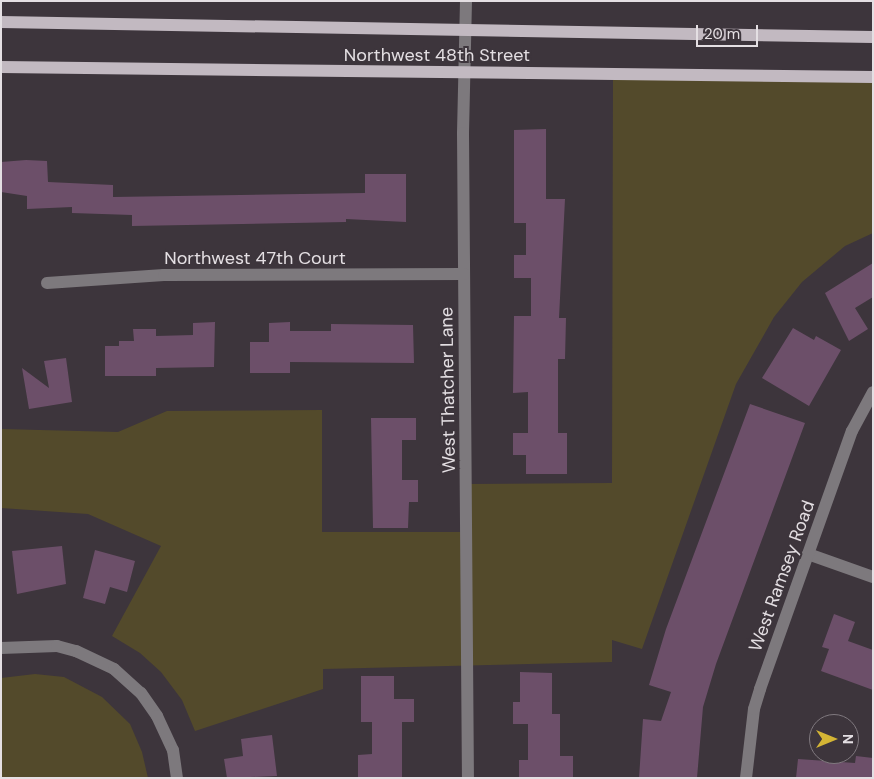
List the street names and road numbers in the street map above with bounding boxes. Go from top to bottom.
street label: Northwest 48th Street [344,44,530,66]
street label: Northwest 47th Court [164,247,346,269]
street label: West Thatcher Lane [436,307,460,473]
street label: West Ramsey Road [745,498,819,654]

